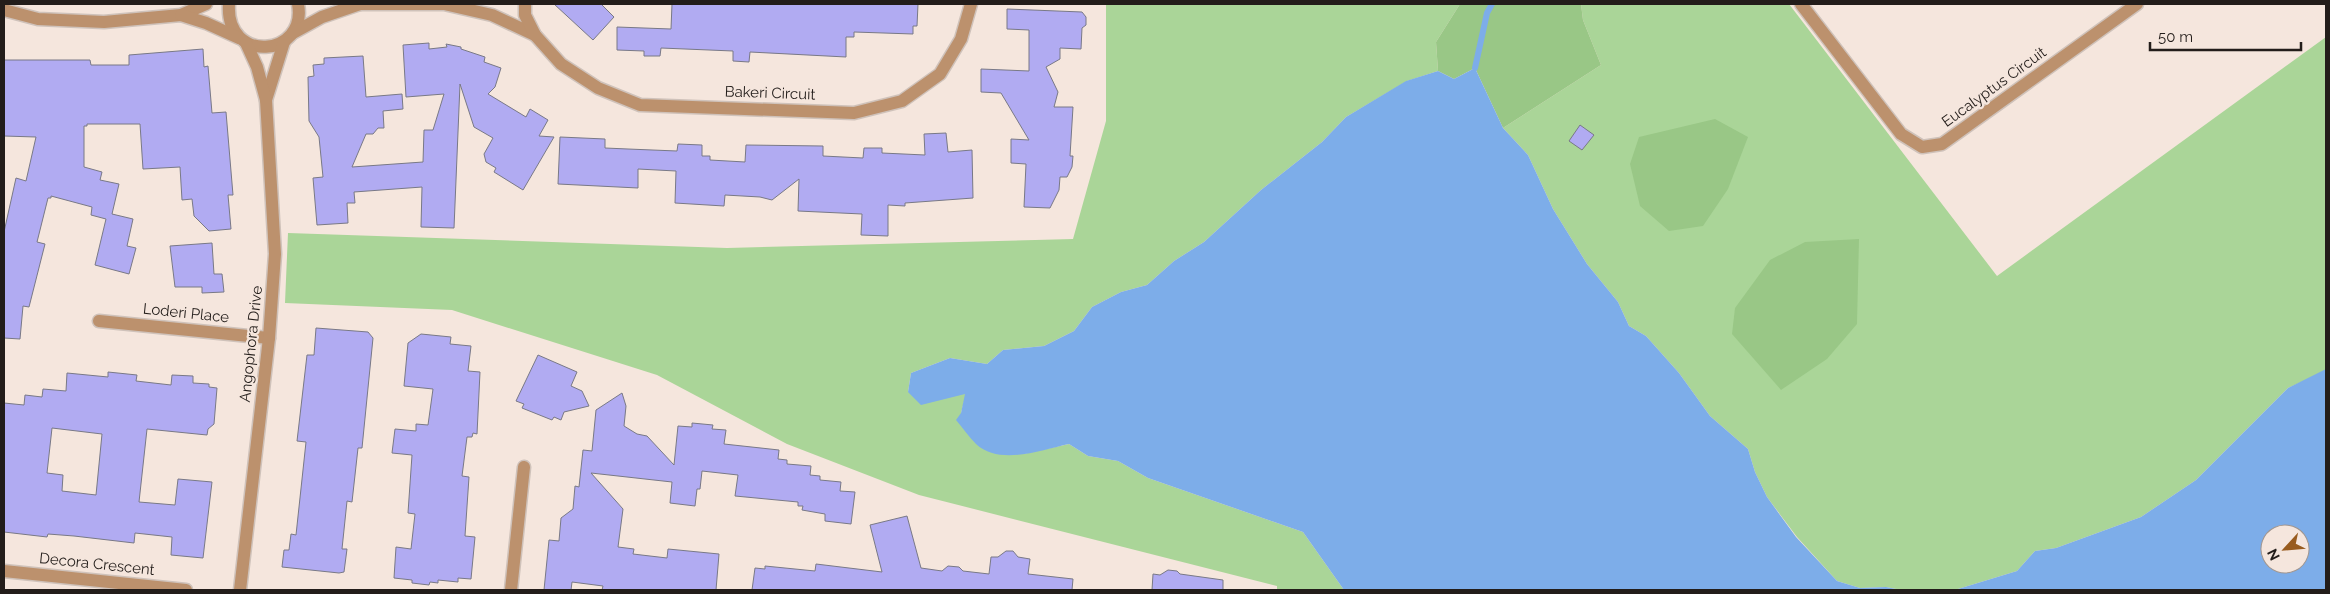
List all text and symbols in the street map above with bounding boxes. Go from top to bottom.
scale bar [2150,20,2301,52]
text: 50 m [2158,28,2193,46]
street label: Eucalyptus Circuit [1938,43,2050,131]
street label: Bakeri Circuit [724,82,816,104]
street label: Angophora Drive [236,285,266,403]
street label: Loderi Place [142,300,230,326]
north arrow [2260,524,2310,574]
text: N [2264,546,2283,563]
street label: Decora Crescent [38,549,156,579]

